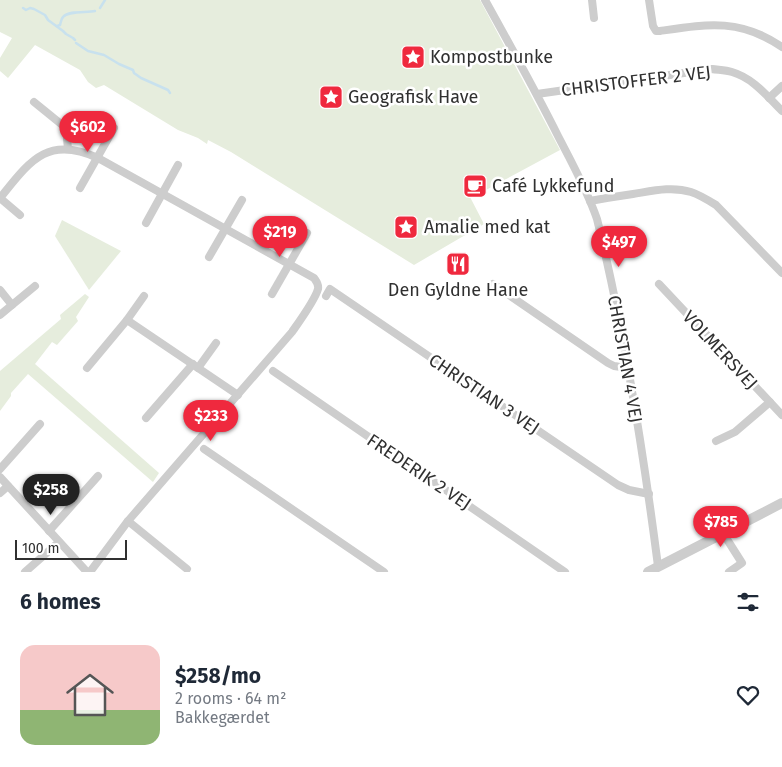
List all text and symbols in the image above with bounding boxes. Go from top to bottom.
place icon: Kompostbunke [400,44,426,70]
place label: Kompostbunke [430,46,553,68]
street label: CHRISTOFFER 2 VEJ [560,61,712,101]
place icon: Geografisk Have [318,84,344,110]
place label: Geografisk Have [348,86,478,108]
pin: $602 [58,110,118,153]
text: $602 [70,117,106,136]
cafe icon: Café Lykkefund [462,173,488,199]
place label: Café Lykkefund [492,175,615,197]
place icon: Amalie med kat [393,214,419,240]
pin: $219 [250,216,310,258]
place label: Amalie med kat [424,216,551,238]
text: $219 [264,222,296,241]
pin: $497 [589,226,649,268]
text: $497 [602,232,636,251]
restaurant icon: Den Gyldne Hane [445,251,471,277]
place label: Den Gyldne Hane [388,279,528,301]
street label: CHRISTIAN 4 VEJ [603,293,647,425]
street label: VOLMERSVEJ [678,306,762,394]
street label: CHRISTIAN 3 VEJ [424,349,544,439]
pin: $233 [181,400,241,442]
text: $233 [194,406,228,425]
street label: FREDERIK 2 VEJ [363,429,475,515]
pin: $258 [21,474,81,516]
text: $258 [34,480,68,499]
pin: $785 [691,506,751,548]
text: $785 [704,512,738,531]
scale bar [15,537,128,560]
text: 100 m [22,540,59,557]
icon: filters [734,588,762,616]
text: 6 homes [20,589,101,615]
text: $258/mo [175,663,261,689]
icon: home [60,665,120,725]
icon: heart [734,681,762,709]
text: 2 rooms · 64 m² [175,689,286,708]
text: Bakkegærdet [175,708,270,727]

